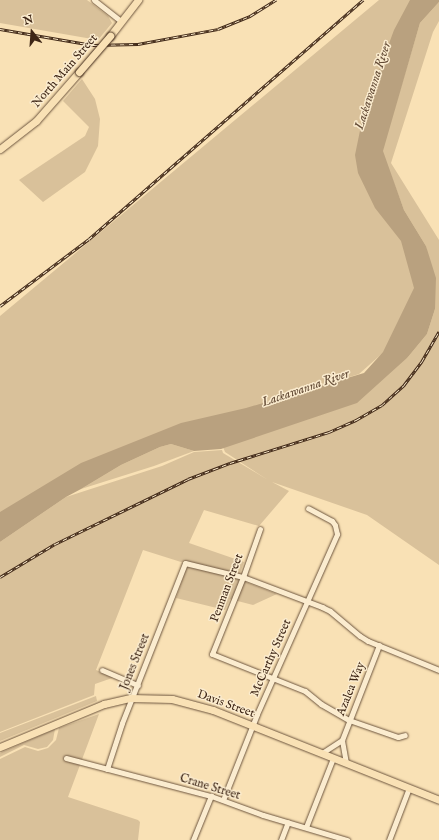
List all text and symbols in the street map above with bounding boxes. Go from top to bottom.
north arrow [12,12,52,52]
text: N [22,12,35,29]
street label: North Main Street [29,31,101,111]
water label: Lackawanna River [352,40,396,132]
water label: Lackawanna River [260,367,352,411]
street label: Penman Street [207,552,247,624]
street label: McCarthy Street [247,617,295,699]
street label: Jones Street [117,632,153,692]
street label: Azalea Way [334,660,368,718]
street label: Davis Street [195,687,257,721]
street label: Crane Street [178,771,242,803]

